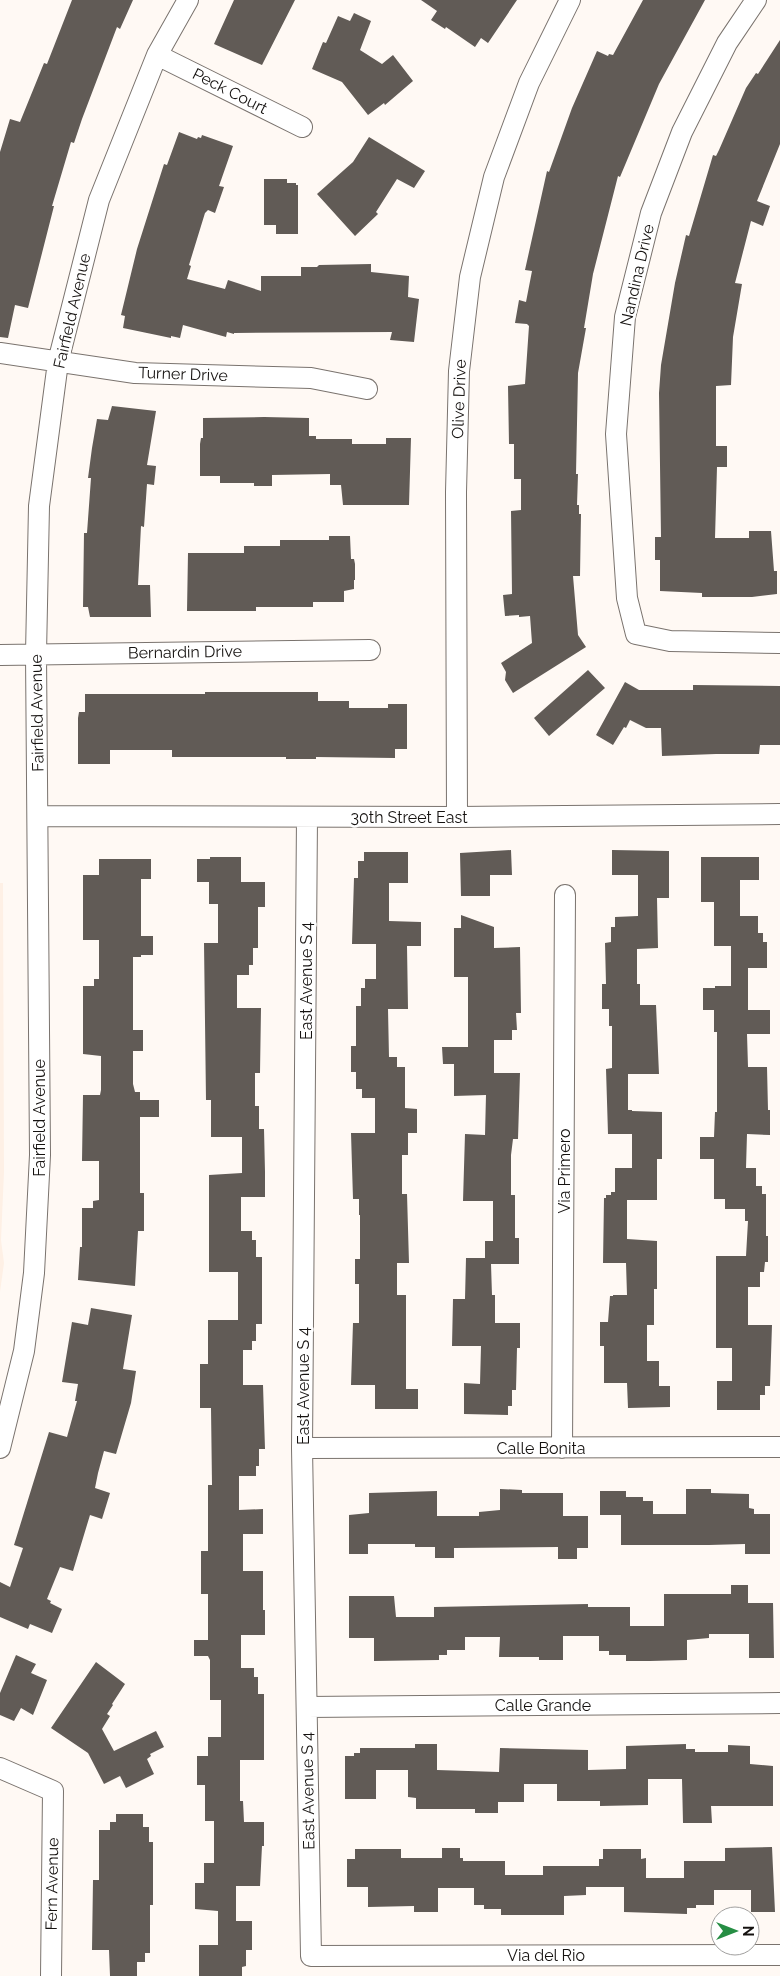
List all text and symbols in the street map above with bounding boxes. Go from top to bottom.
street label: Peck Court [189,64,271,118]
street label: Nandina Drive [616,222,658,328]
street label: Fairfield Avenue [50,252,94,370]
street label: Olive Drive [448,359,470,439]
street label: Turner Drive [138,363,228,385]
street label: Bernardin Drive [128,642,242,662]
street label: Fairfield Avenue [26,654,48,772]
street label: 30th Street East [350,808,468,827]
street label: East Avenue S 4 [297,922,316,1040]
street label: Fairfield Avenue [30,1059,49,1177]
street label: Via Primero [555,1128,574,1214]
street label: East Avenue S 4 [294,1327,313,1445]
street label: Calle Bonita [497,1439,585,1458]
street label: Calle Grande [495,1696,591,1715]
street label: East Avenue S 4 [297,1732,319,1850]
street label: Fern Avenue [42,1837,62,1931]
north arrow [710,1906,760,1956]
text: N [740,1926,756,1936]
street label: Via del Rio [507,1946,585,1965]

